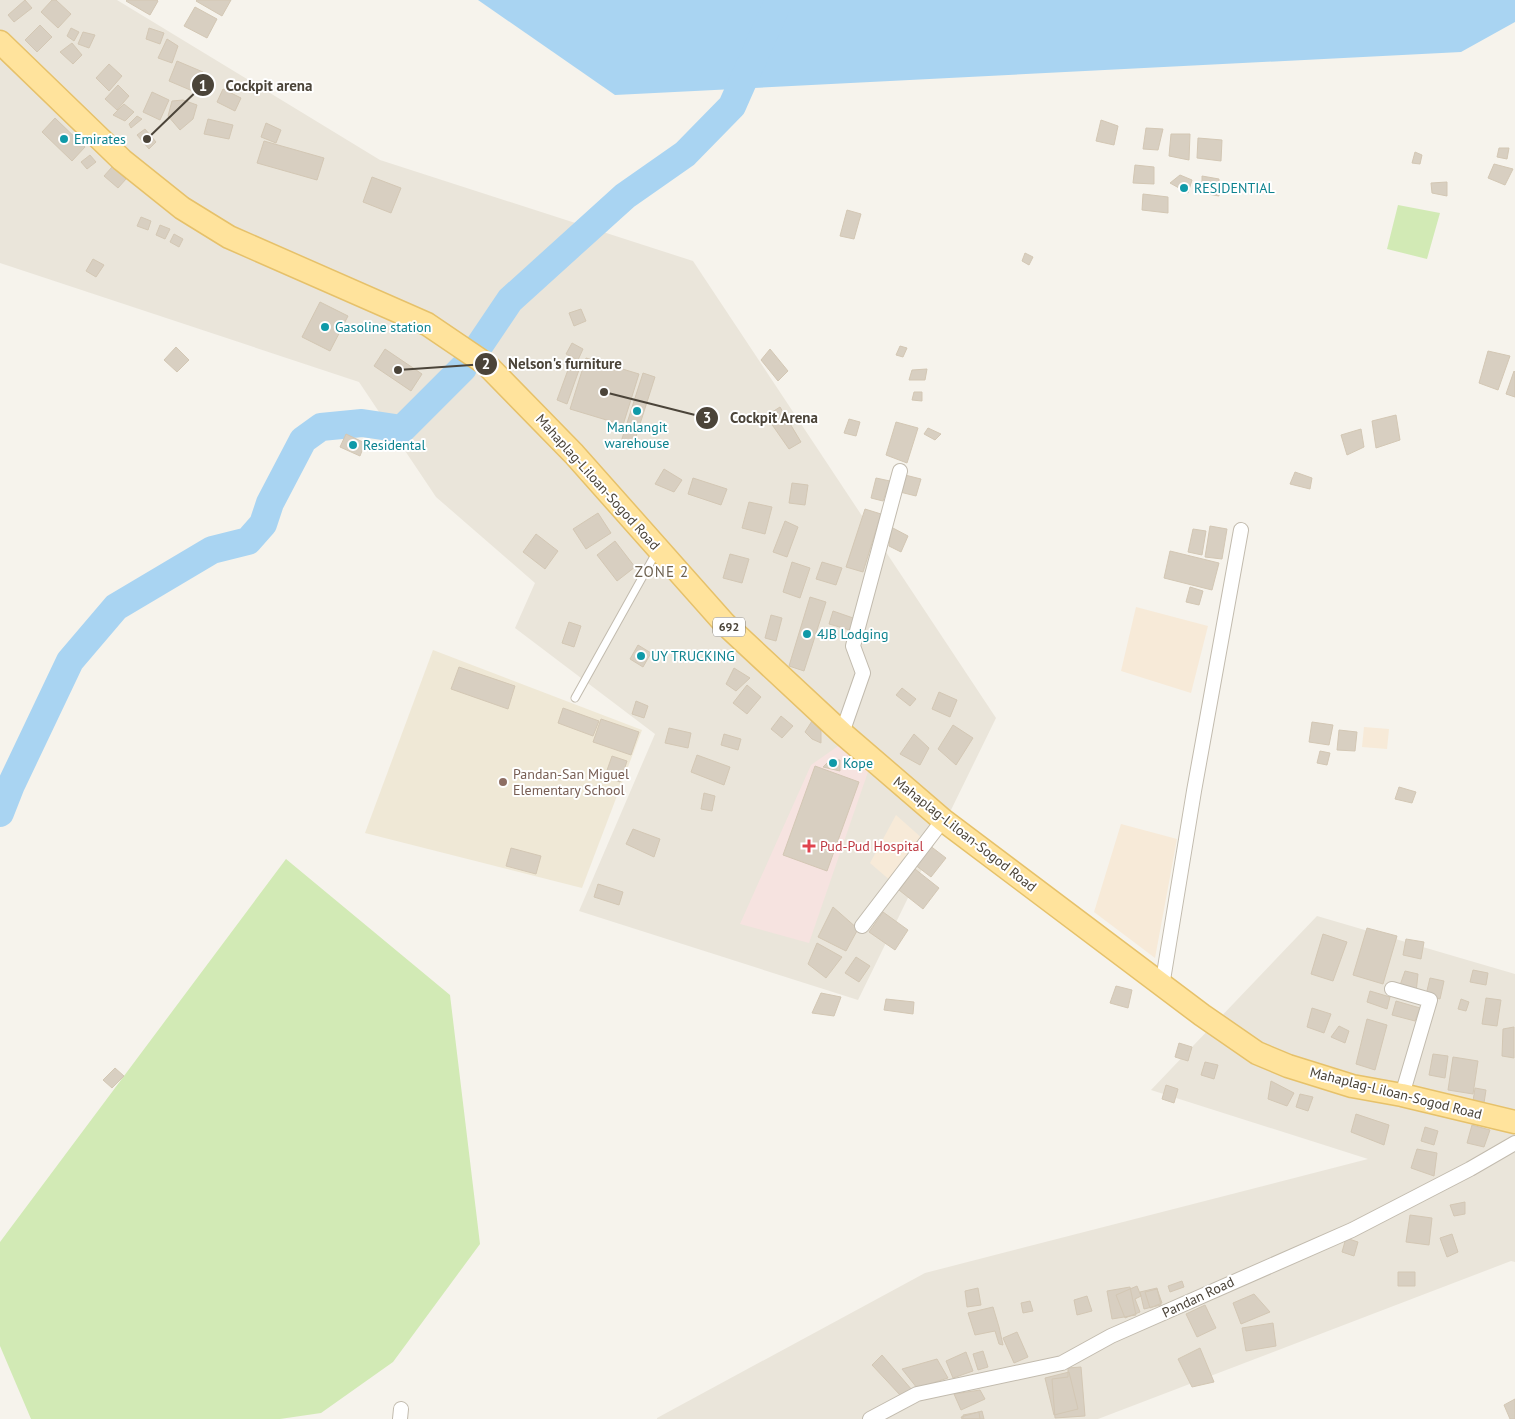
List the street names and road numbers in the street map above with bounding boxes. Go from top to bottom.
street label: Mahaplag-Liloan-Sogod Road [532,410,664,554]
road number: 692 [713,618,745,636]
street label: Mahaplag-Liloan-Sogod Road [890,772,1040,896]
street label: Mahaplag-Liloan-Sogod Road [1308,1063,1484,1123]
street label: Pandan Road [1159,1272,1237,1322]

